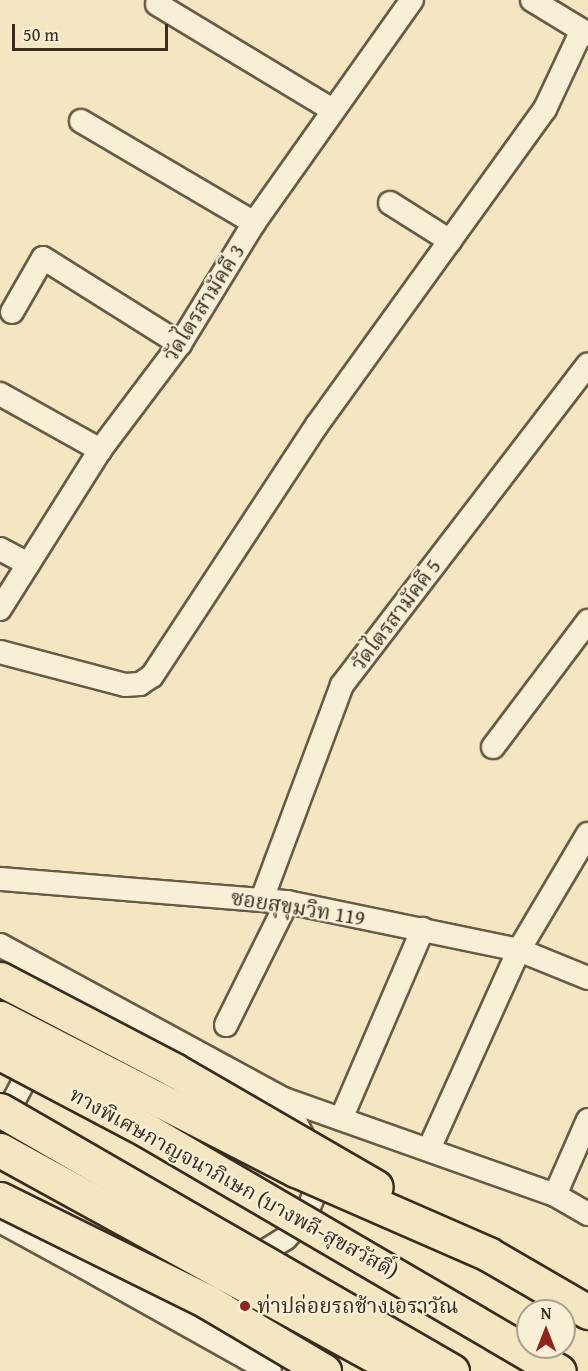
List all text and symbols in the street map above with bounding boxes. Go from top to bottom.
scale bar [15,12,171,50]
text: 50 m [23,21,59,48]
street label: วัดไตรสามัคคี 3 [158,240,250,366]
street label: วัดไตรสามัคคี 5 [346,554,446,676]
street label: ซอยสุขุมวิท 119 [229,885,367,931]
street label: ทางพิเศษกาญจนาภิเษก (บางพลี-สุขสวัสดิ์) [65,1082,403,1284]
place label: ท่าปล่อยรถช้างเอราวัณ [257,1293,458,1319]
marker: ท่าปล่อยรถช้างเอราวัณ [238,1299,252,1313]
north arrow [516,1299,576,1359]
text: N [541,1301,551,1325]

